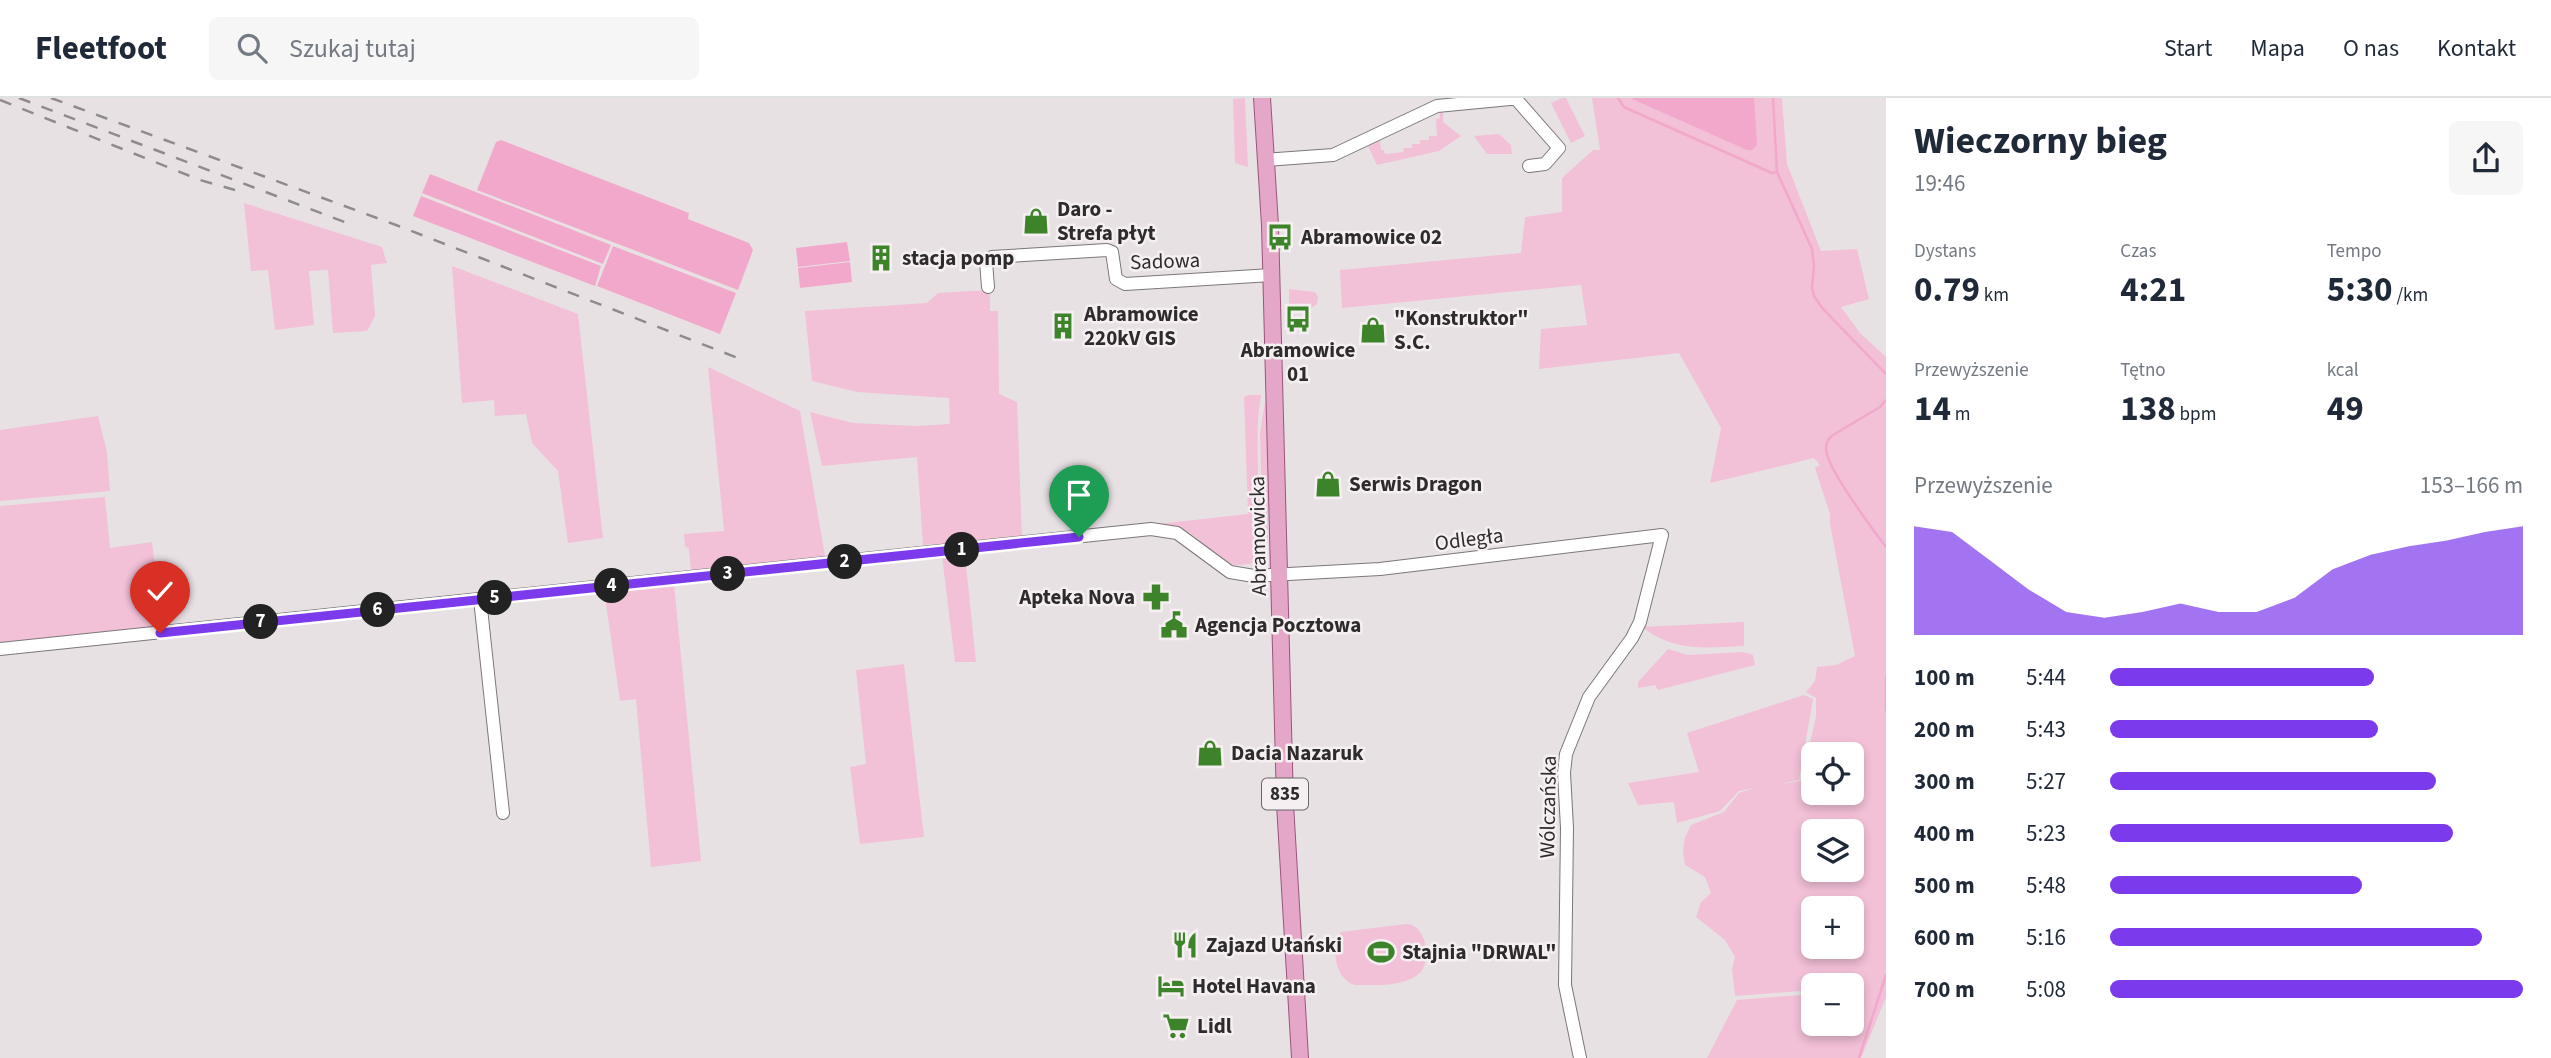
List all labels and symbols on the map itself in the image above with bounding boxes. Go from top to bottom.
place label: Daro - Strefa płyt [1057,194,1156,248]
shop icon: Daro - Strefa płyt [1021,206,1051,236]
bus stop icon: Abramowice 02 [1265,222,1295,252]
place label: Abramowice 02 [1300,222,1442,252]
building icon: stacja pomp [866,243,896,273]
place label: stacja pomp [902,243,1014,273]
street label: Sadowa [1129,245,1201,277]
place label: Abramowice 220kV GIS [1083,299,1199,353]
place label: "Konstruktor" S.C. [1394,303,1528,357]
bus stop icon: Abramowice 01 [1283,304,1313,334]
building icon: Abramowice 220kV GIS [1048,311,1078,341]
shop icon: "Konstruktor" S.C. [1358,315,1388,345]
place label: Abramowice 01 [1240,335,1355,389]
pin [1049,465,1109,537]
shop icon: Serwis Dragon [1313,469,1343,499]
place label: Serwis Dragon [1349,469,1482,499]
street label: Abramowicka [1242,476,1274,596]
street label: Odległa [1433,520,1505,558]
pin: 1 [944,532,979,568]
pin: 2 [828,545,862,580]
pin: 3 [710,556,746,592]
pin [130,561,190,633]
pin: 4 [594,568,630,603]
pin: 5 [477,580,512,616]
place label: Apteka Nova [1018,582,1135,612]
pharmacy icon: Apteka Nova [1141,582,1171,612]
pin: 6 [360,592,396,628]
pin: 7 [244,604,278,640]
public building icon: Agencja Pocztowa [1159,610,1189,640]
place label: Agencja Pocztowa [1194,610,1361,640]
shop icon: Dacia Nazaruk [1195,738,1225,768]
place label: Dacia Nazaruk [1231,738,1364,768]
street label: Wólczańska [1532,755,1564,859]
road number: 835 [1262,778,1308,810]
restaurant icon: Zajazd Ułański [1170,930,1200,960]
place label: Zajazd Ułański [1206,930,1342,960]
sports icon: Stajnia "DRWAL" [1366,937,1396,967]
place label: Stajnia "DRWAL" [1402,937,1557,967]
hotel icon: Hotel Havana [1156,971,1186,1001]
place label: Hotel Havana [1192,971,1316,1001]
supermarket icon: Lidl [1161,1011,1191,1041]
place label: Lidl [1197,1011,1232,1041]

